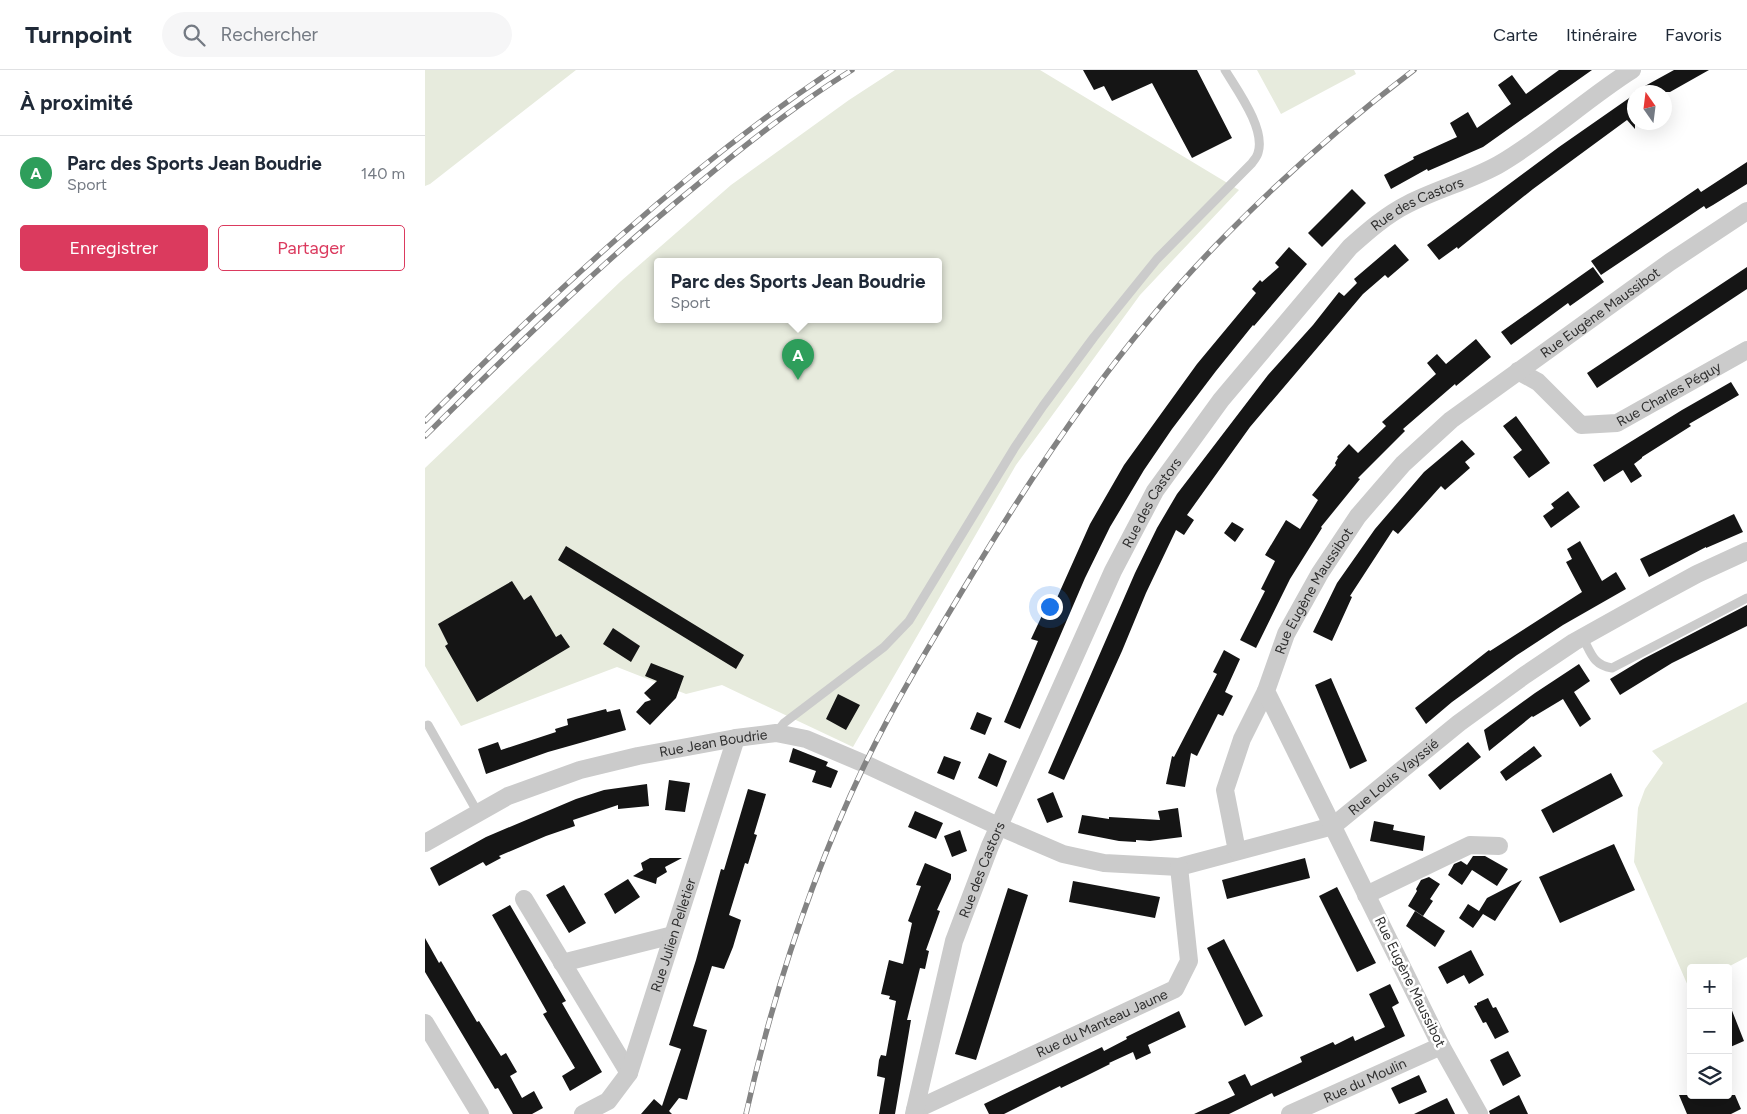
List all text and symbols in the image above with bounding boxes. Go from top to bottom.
search box [162,12,512,57]
text: Turnpoint [25,20,132,49]
icon: search [180,21,208,49]
text: Rechercher [220,23,318,46]
text: Carte [1493,24,1538,46]
text: Itinéraire [1566,24,1637,46]
text: Favoris [1665,24,1722,46]
north arrow [1627,85,1672,130]
text: À proximité [20,90,133,115]
text: Parc des Sports Jean Boudrie [67,152,322,175]
text: A [30,164,42,183]
text: 140 m [361,164,405,183]
street label: Rue des Castors [1367,173,1466,234]
text: Sport [67,175,107,194]
button: Enregistrer [20,225,208,271]
button: Partager [218,225,405,271]
popup [654,258,942,323]
street label: Rue Eugène Maussibot [1537,264,1663,361]
text: Parc des Sports Jean Boudrie [671,270,925,293]
text: Sport [671,293,711,312]
pin: A [782,339,814,380]
street label: Rue Charles Péguy [1613,358,1725,430]
street label: Rue des Castors [1118,454,1185,551]
street label: Rue Eugène Maussibot [1271,524,1356,656]
your location [1037,594,1063,620]
street label: Rue Jean Boudrie [658,726,769,760]
street label: Rue Louis Vayssié [1345,735,1442,819]
street label: Rue des Castors [955,819,1008,920]
street label: Rue Julien Pelletier [647,876,699,994]
street label: Rue Eugène Maussibot [1371,914,1449,1050]
map controls [1687,964,1732,1099]
button: + [1687,964,1732,1009]
street label: Rue du Manteau Jaune [1033,985,1170,1061]
button: − [1687,1009,1732,1054]
street label: Rue du Moulin [1321,1054,1409,1106]
button: layers [1687,1054,1732,1099]

